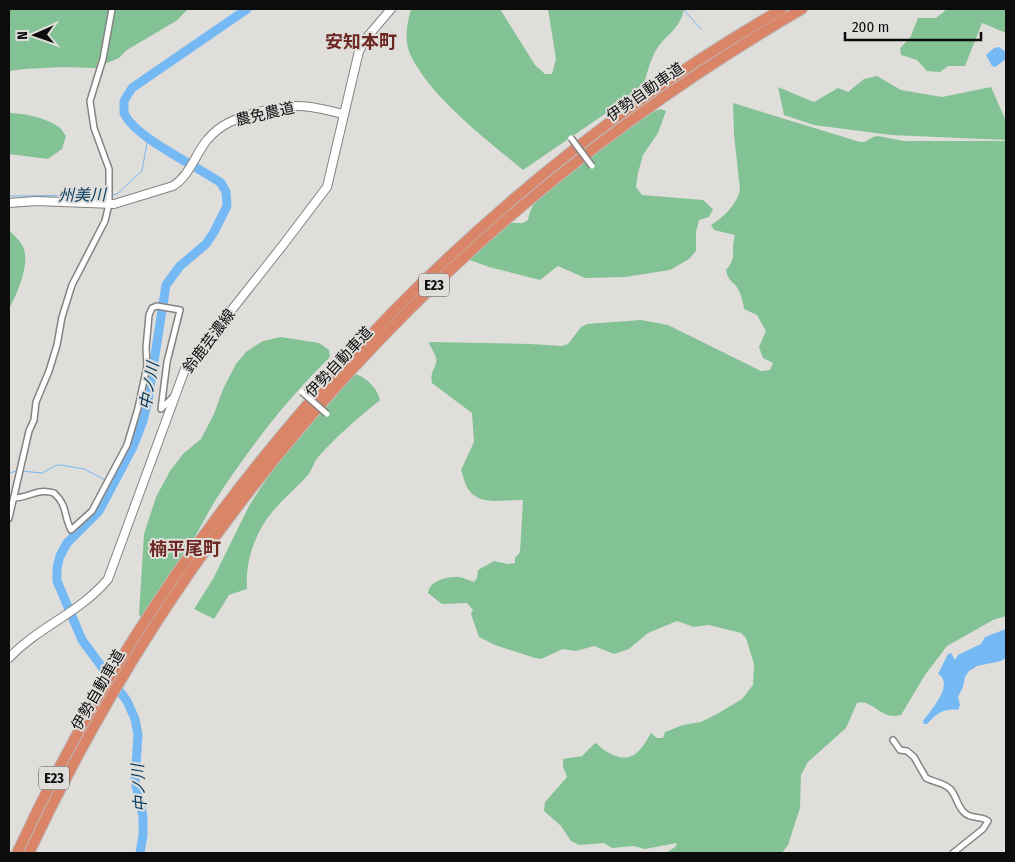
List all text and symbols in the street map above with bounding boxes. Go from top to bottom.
north arrow [10,10,60,60]
scale bar [845,10,981,42]
text: 200 m [852,18,889,36]
text: N [14,31,31,40]
district label: 安知本町 [325,31,397,53]
street label: 伊勢自動車道 [603,59,687,125]
street label: 農免農道 [234,98,296,130]
water label: 州美川 [58,185,108,205]
road number: E23 [419,274,449,296]
street label: 鈴鹿芸濃線 [179,306,239,376]
street label: 伊勢自動車道 [302,323,376,401]
water label: 中ノ川 [135,359,163,411]
district label: 楠平尾町 [149,538,221,560]
street label: 伊勢自動車道 [68,647,128,733]
water label: 中ノ川 [128,761,150,813]
road number: E23 [39,766,69,790]

